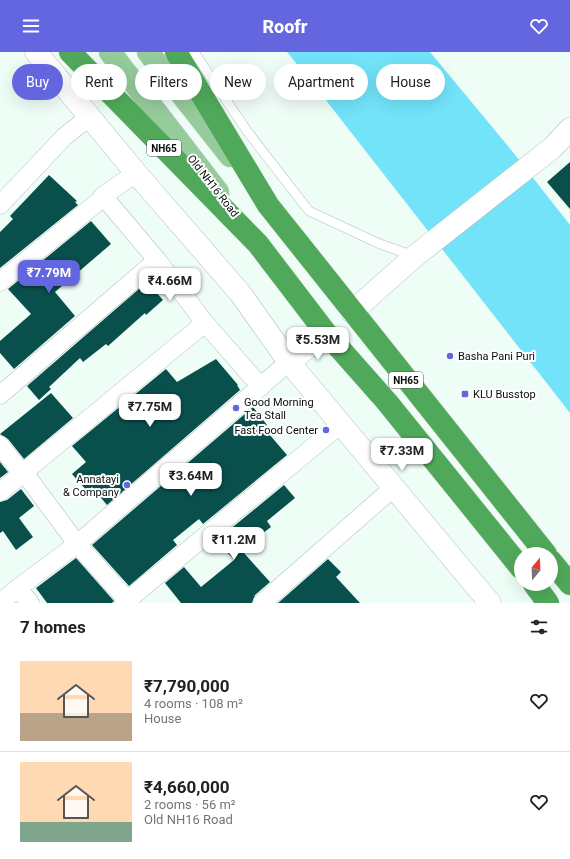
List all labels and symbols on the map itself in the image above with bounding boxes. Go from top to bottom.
road number: NH65 [147,140,181,156]
street label: Old NH16 Road [185,152,241,220]
pin: ₹7.79M [16,260,82,294]
pin: ₹4.66M [137,268,203,302]
pin: ₹5.53M [285,327,351,361]
place label: Basha Pani Puri [458,350,535,363]
marker: Basha Pani Puri [445,351,455,361]
road number: NH65 [389,372,423,388]
place label: KLU Busstop [473,388,536,401]
marker: KLU Busstop [460,389,470,399]
pin: ₹7.75M [117,394,183,428]
place label: Good Morning Tea Stall [244,396,314,422]
marker: Good Morning Tea Stall [231,403,241,413]
place label: Fast Food Center [234,424,318,437]
marker: Fast Food Center [321,425,331,435]
pin: ₹7.33M [369,438,435,472]
pin: ₹3.64M [158,463,224,497]
place label: Annatayi & Company [63,473,120,499]
marker: Annatayi & Company [122,480,132,490]
pin: ₹11.2M [201,527,267,561]
north arrow [514,547,558,591]

